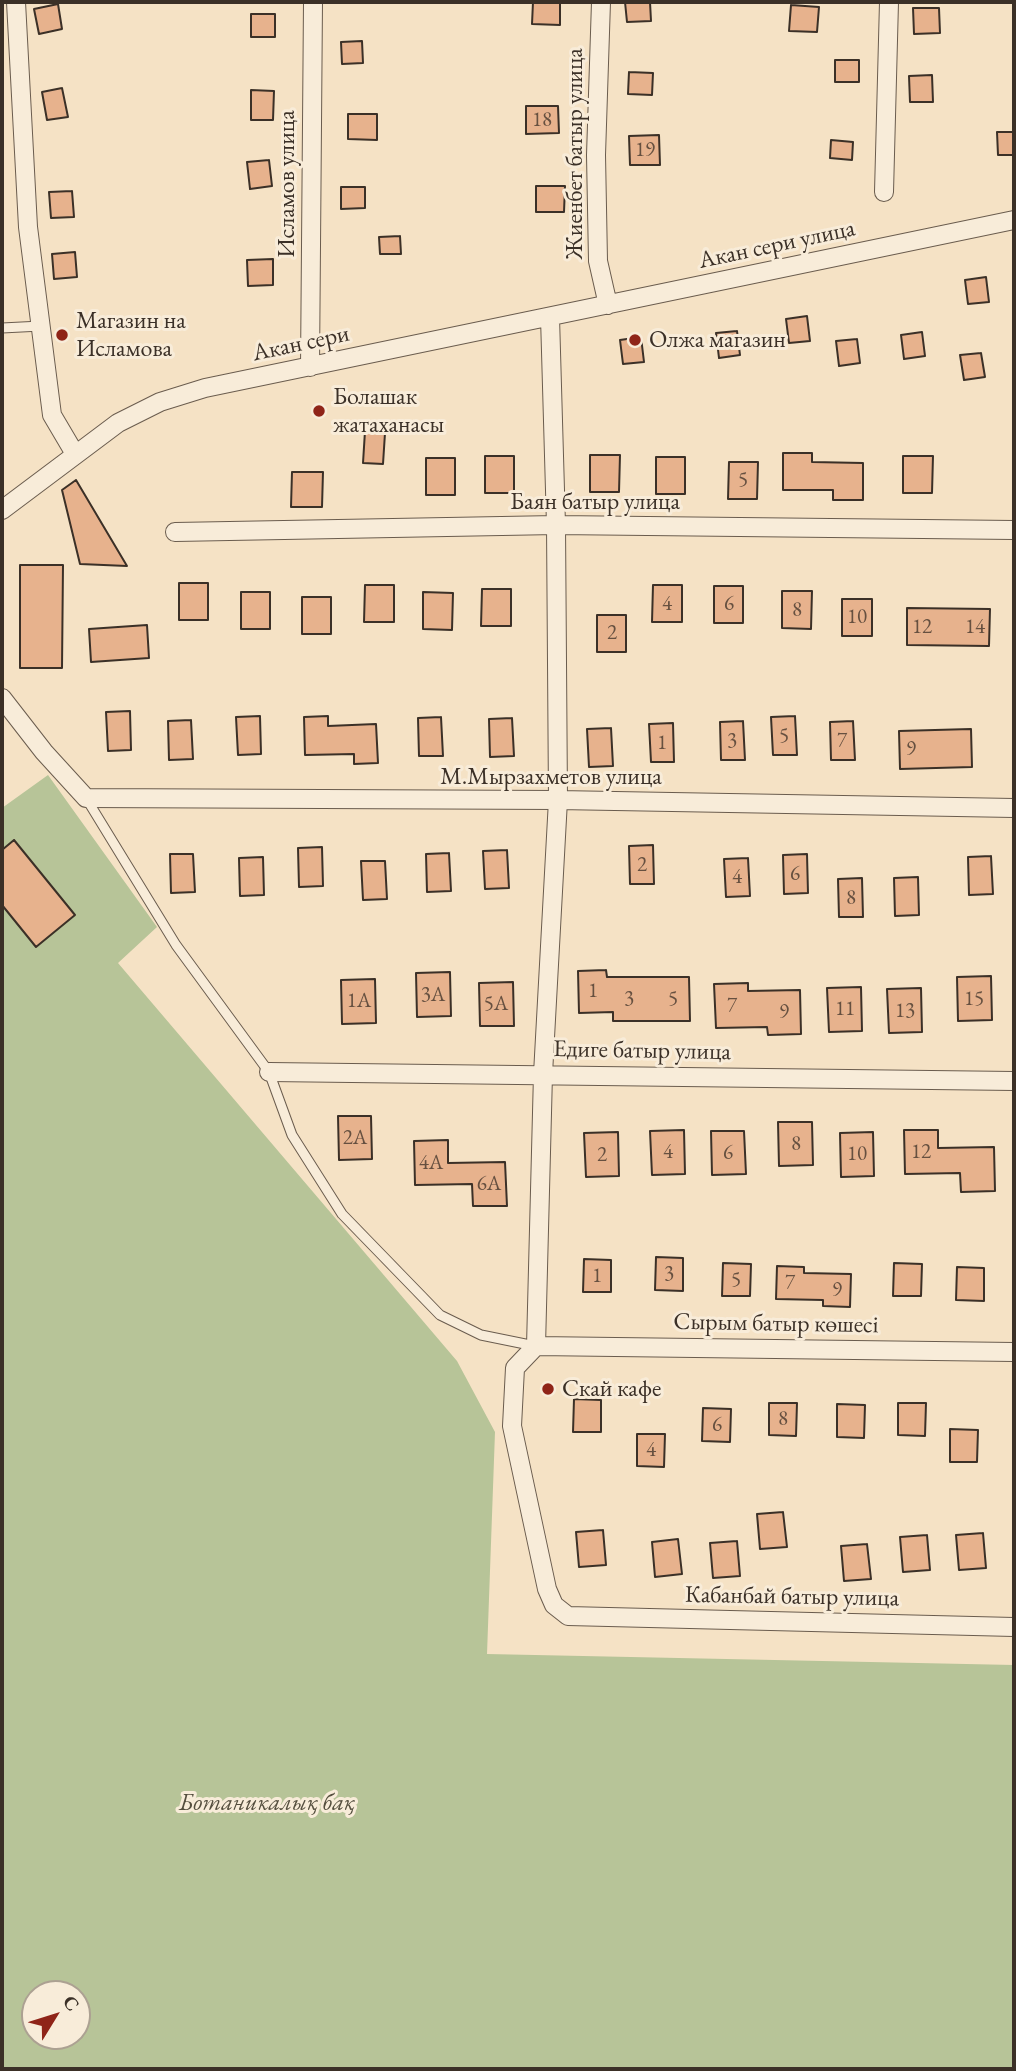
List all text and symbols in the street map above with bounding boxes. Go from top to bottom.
street label: Жиенбет батыр улица [561,48,589,260]
house number: 18 [532,107,552,133]
street label: Исламов улица [273,110,301,258]
house number: 19 [635,137,655,163]
street label: Акан сери улица [696,214,858,276]
place label: Магазин на Исламова [76,307,186,363]
street label: Акан сери [250,320,352,368]
place label: Олжа магазин [649,326,786,354]
marker: Магазин на Исламова [54,327,70,343]
marker: Олжа магазин [627,332,643,348]
place label: Болашак жатаханасы [333,383,444,439]
marker: Болашак жатаханасы [311,403,327,419]
house number: 5 [738,467,748,493]
street label: Баян батыр улица [510,488,680,516]
house number: 4 [662,591,672,617]
house number: 6 [724,591,734,617]
house number: 8 [792,597,802,623]
house number: 10 [847,604,867,630]
house number: 12 [912,614,932,640]
house number: 14 [965,614,985,640]
house number: 2 [607,620,617,646]
house number: 5 [779,723,789,749]
house number: 3 [727,728,737,754]
house number: 7 [837,728,847,754]
house number: 1 [657,730,667,756]
house number: 9 [906,736,916,762]
street label: М.Мырзахметов улица [440,763,662,791]
house number: 2 [637,852,647,878]
house number: 6 [790,861,800,887]
house number: 4 [732,864,742,890]
house number: 8 [846,885,856,911]
house number: 1 [588,978,598,1004]
house number: 3А [421,982,445,1008]
house number: 3 [624,986,634,1012]
house number: 5 [668,986,678,1012]
house number: 15 [964,986,984,1012]
house number: 1А [347,988,371,1014]
house number: 5А [484,991,508,1017]
house number: 7 [727,993,737,1019]
house number: 11 [835,996,855,1022]
house number: 13 [895,998,915,1024]
house number: 9 [779,999,789,1025]
street label: Едиге батыр улица [553,1035,731,1067]
house number: 2А [343,1125,367,1151]
house number: 8 [791,1131,801,1157]
house number: 4 [663,1139,673,1165]
house number: 12 [911,1139,931,1165]
house number: 6 [723,1140,733,1166]
house number: 10 [847,1141,867,1167]
house number: 2 [597,1142,607,1168]
house number: 4А [419,1150,443,1176]
house number: 6А [477,1171,501,1197]
house number: 3 [664,1261,674,1287]
house number: 1 [592,1263,602,1289]
house number: 5 [731,1267,741,1293]
house number: 7 [785,1270,795,1296]
house number: 9 [832,1277,842,1303]
street label: Сырым батыр көшесі [673,1308,879,1340]
place label: Скай кафе [562,1375,661,1403]
marker: Скай кафе [540,1381,556,1397]
house number: 8 [778,1406,788,1432]
house number: 6 [712,1412,722,1438]
house number: 4 [646,1437,656,1463]
street label: Кабанбай батыр улица [685,1581,899,1613]
park label: Ботаникалық бақ [179,1789,355,1817]
north arrow [21,1980,91,2050]
text: С [57,1990,85,2016]

